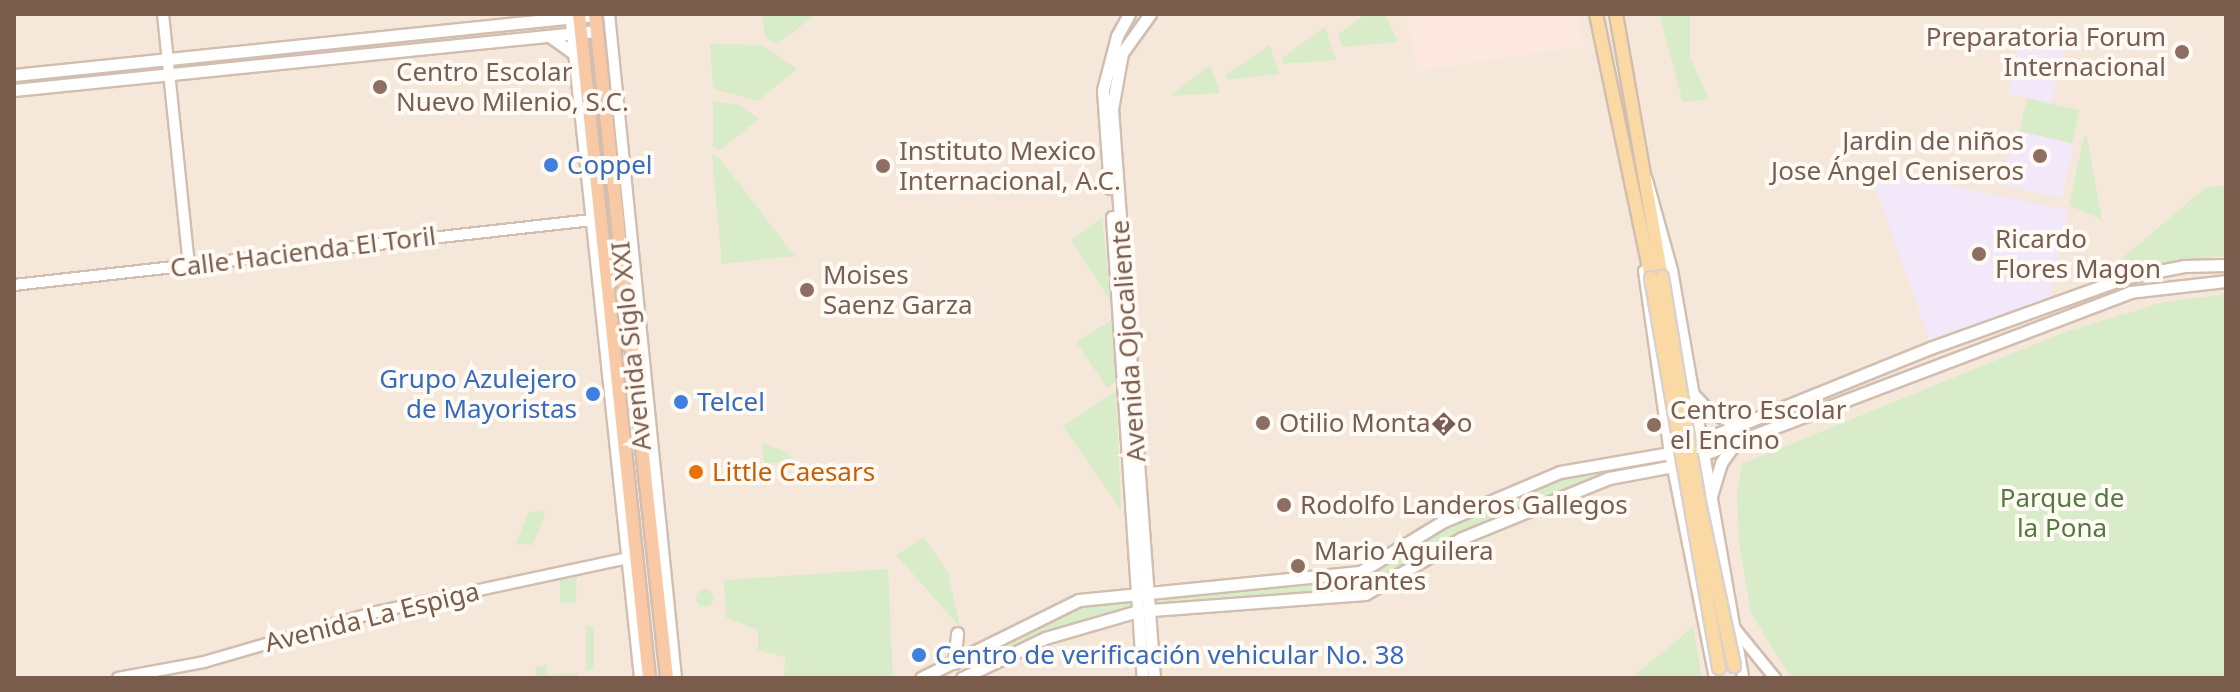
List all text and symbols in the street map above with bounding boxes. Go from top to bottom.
place label: Preparatoria Forum Internacional [1926,21,2166,82]
marker: Preparatoria Forum Internacional [2173,43,2191,61]
place label: Centro Escolar Nuevo Milenio, S.C. [396,56,629,118]
marker: Centro Escolar Nuevo Milenio, S.C. [371,78,389,96]
place label: Jardin de niños Jose Ángel Ceniseros [1771,125,2024,186]
place label: Instituto Mexico Internacional, A.C. [899,135,1121,196]
marker: Jardin de niños Jose Ángel Ceniseros [2031,147,2049,165]
place label: Coppel [567,149,653,181]
marker: Coppel [542,156,560,174]
marker: Instituto Mexico Internacional, A.C. [874,157,892,175]
street label: Avenida Ojocaliente [1104,219,1152,463]
street label: Calle Hacienda El Toril [168,220,438,284]
place label: Ricardo Flores Magon [1995,223,2161,284]
street label: Avenida Siglo XXI [605,240,657,452]
marker: Ricardo Flores Magon [1970,245,1988,263]
place label: Moises Saenz Garza [823,259,973,320]
marker: Moises Saenz Garza [798,281,816,299]
place label: Grupo Azulejero de Mayoristas [379,363,577,424]
marker: Grupo Azulejero de Mayoristas [584,385,602,403]
place label: Telcel [697,386,765,418]
marker: Telcel [672,393,690,411]
place label: Centro Escolar el Encino [1670,394,1846,456]
place label: Otilio Monta�o [1279,407,1472,439]
marker: Otilio Monta�o [1254,414,1272,432]
marker: Centro Escolar el Encino [1645,416,1663,434]
place label: Little Caesars [712,456,875,488]
marker: Little Caesars [687,463,705,481]
park label: Parque de la Pona [2000,482,2124,544]
place label: Rodolfo Landeros Gallegos [1300,489,1628,521]
marker: Rodolfo Landeros Gallegos [1275,496,1293,514]
place label: Mario Aguilera Dorantes [1314,535,1494,596]
marker: Mario Aguilera Dorantes [1289,557,1307,575]
street label: Avenida La Espiga [262,575,482,659]
place label: Centro de verificación vehicular No. 38 [935,639,1404,671]
marker: Centro de verificación vehicular No. 38 [910,646,928,664]

